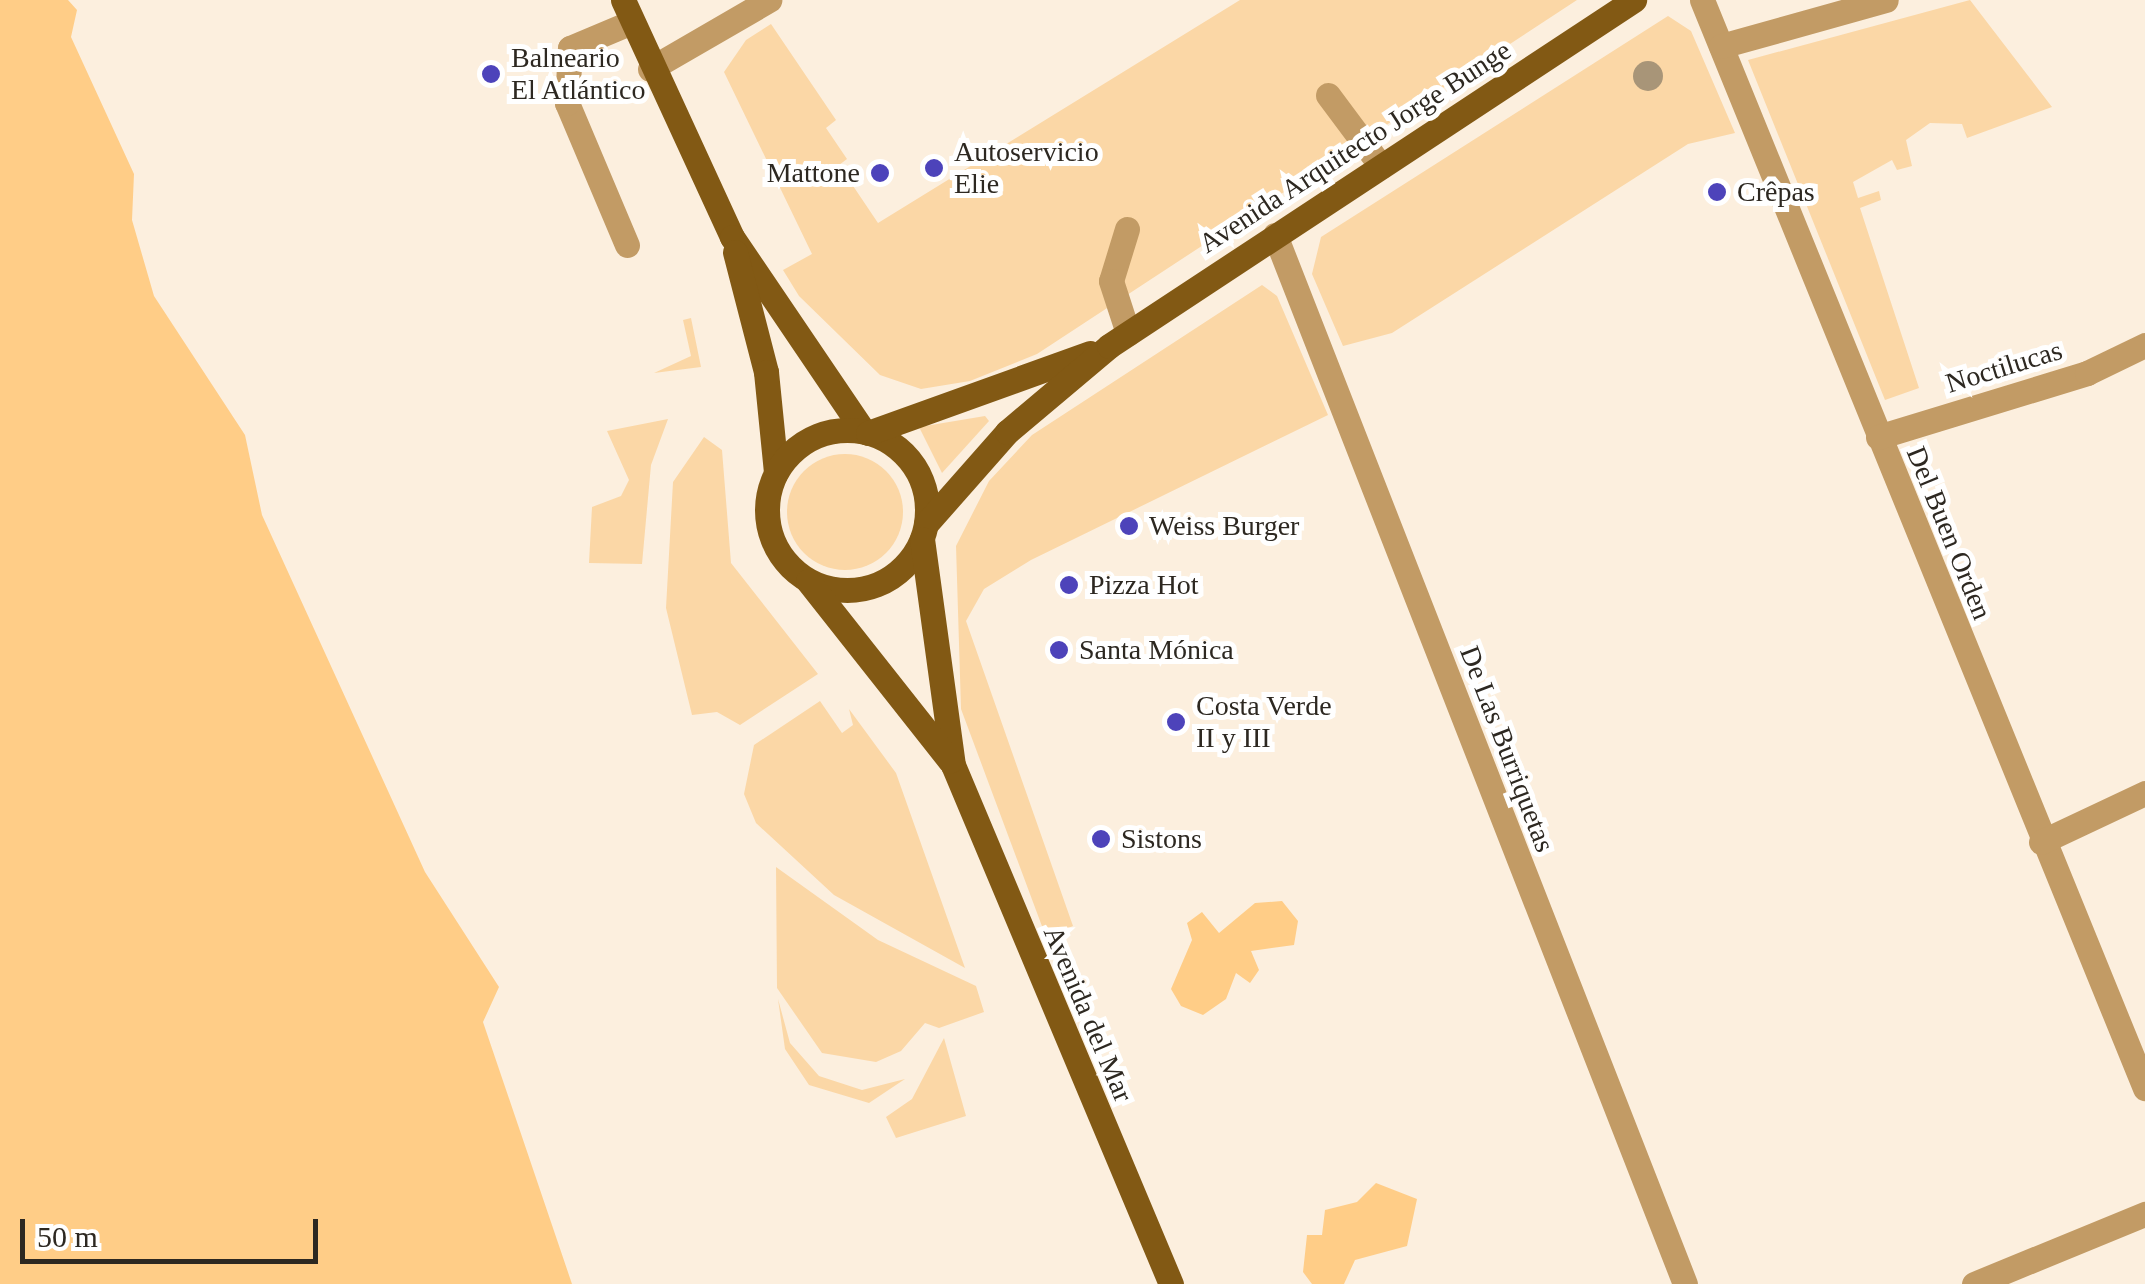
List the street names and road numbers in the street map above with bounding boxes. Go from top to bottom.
street label: Avenida Arquitecto Jorge Bunge [1192,33,1518,261]
street label: Noctilucas [1942,333,2066,401]
street label: Del Buen Orden [1899,442,1999,624]
street label: De Las Burriquetas [1452,641,1562,857]
street label: Avenida del Mar [1036,921,1140,1107]

